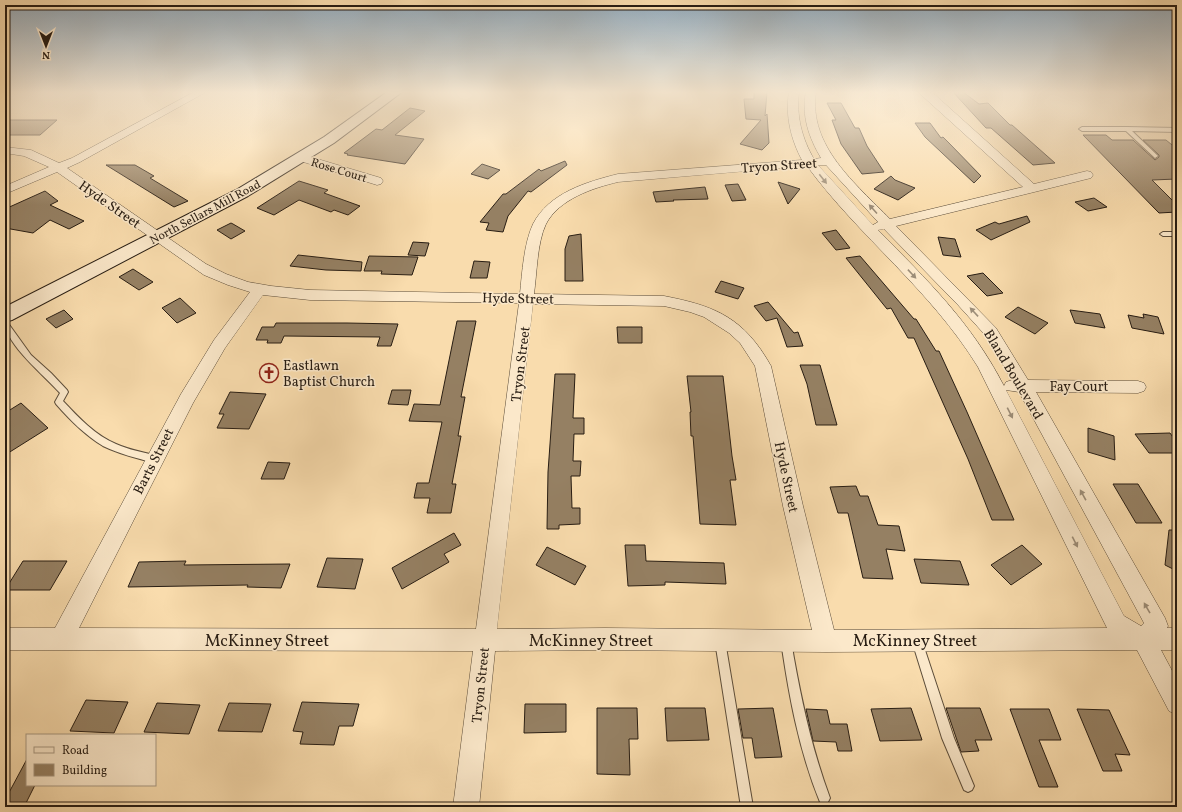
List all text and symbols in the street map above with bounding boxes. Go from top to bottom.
north arrow [26,26,66,66]
text: N [42,47,50,62]
street label: Tryon Street [740,154,818,179]
street label: Rose Court [309,155,369,187]
one-way arrow [819,173,827,184]
street label: Hyde Street [74,177,144,234]
street label: North Sellars Mill Road [147,177,264,249]
one-way arrow [868,204,878,214]
one-way arrow [907,269,917,279]
street label: Hyde Street [482,289,554,310]
one-way arrow [969,306,978,317]
street label: Tryon Street [507,325,536,403]
street label: Bland Boulevard [978,326,1047,423]
place label: Eastlawn Baptist Church [283,357,375,392]
church icon: Eastlawn Baptist Church [258,362,280,384]
street label: Fay Court [1050,378,1109,397]
one-way arrow [1007,408,1013,419]
street label: Barts Street [130,425,179,498]
street label: Hyde Street [769,440,802,515]
one-way arrow [1080,489,1087,501]
one-way arrow [1072,536,1078,548]
one-way arrow [1143,602,1150,614]
street label: McKinney Street [205,630,329,653]
street label: McKinney Street [529,630,653,653]
street label: McKinney Street [853,630,977,653]
street label: Tryon Street [468,646,495,724]
legend [26,734,156,786]
text: Road [62,743,89,759]
text: Building [62,763,107,779]

